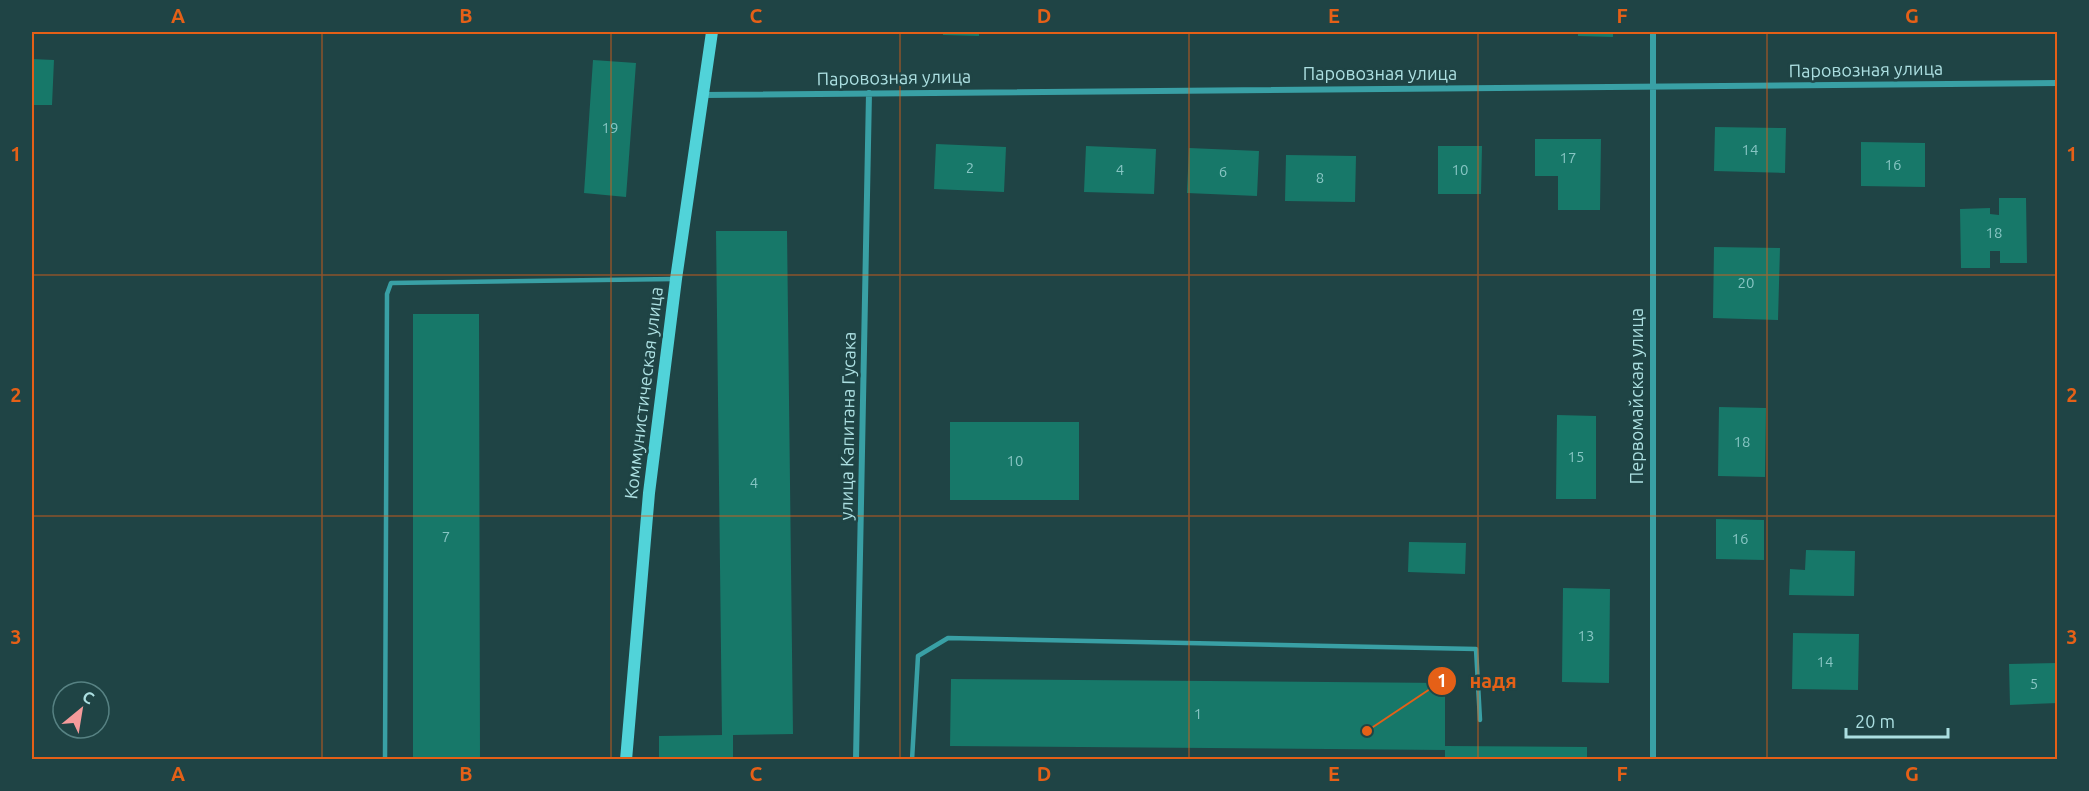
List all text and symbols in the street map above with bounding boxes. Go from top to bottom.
text: A [171,4,185,27]
text: B [459,4,473,27]
text: C [750,4,763,27]
text: D [1037,4,1051,27]
text: E [1328,4,1340,27]
text: F [1616,4,1628,27]
text: G [1905,4,1919,27]
street label: Паровозная улица [1789,58,1943,80]
street label: Паровозная улица [1303,63,1457,83]
street label: Паровозная улица [817,66,971,88]
house number: 19 [602,119,618,136]
house number: 14 [1742,141,1758,158]
text: 1 [10,142,22,165]
text: 1 [2066,142,2078,165]
house number: 17 [1560,149,1576,166]
house number: 16 [1885,156,1901,173]
house number: 2 [966,159,974,176]
house number: 4 [1116,161,1124,178]
house number: 10 [1452,161,1468,178]
house number: 6 [1219,163,1227,180]
house number: 8 [1316,169,1324,186]
house number: 18 [1986,224,2002,241]
house number: 20 [1738,274,1754,291]
street label: Коммунистическая улица [620,286,666,500]
street label: Первомайская улица [1626,308,1646,484]
street label: улица Капитана Гусака [835,332,859,520]
text: 2 [10,383,22,406]
text: 2 [2066,383,2078,406]
house number: 18 [1734,433,1750,450]
house number: 15 [1568,448,1584,465]
house number: 10 [1007,452,1023,469]
house number: 4 [750,474,758,491]
house number: 7 [442,528,450,545]
house number: 16 [1732,530,1748,547]
text: 3 [10,625,22,648]
text: 3 [2066,625,2078,648]
house number: 13 [1578,627,1594,644]
house number: 14 [1817,653,1833,670]
callout: надя [1427,662,1528,700]
text: надя [1469,669,1517,692]
text: 1 [1437,670,1447,690]
house number: 5 [2030,675,2038,692]
north arrow [51,680,111,740]
text: С [80,687,97,707]
scale bar [1846,701,1948,739]
house number: 1 [1194,705,1202,722]
text: 20 m [1855,711,1895,731]
text: A [171,762,185,785]
text: B [459,762,473,785]
text: C [750,762,763,785]
text: D [1037,762,1051,785]
text: E [1328,762,1340,785]
text: F [1616,762,1628,785]
text: G [1905,762,1919,785]

